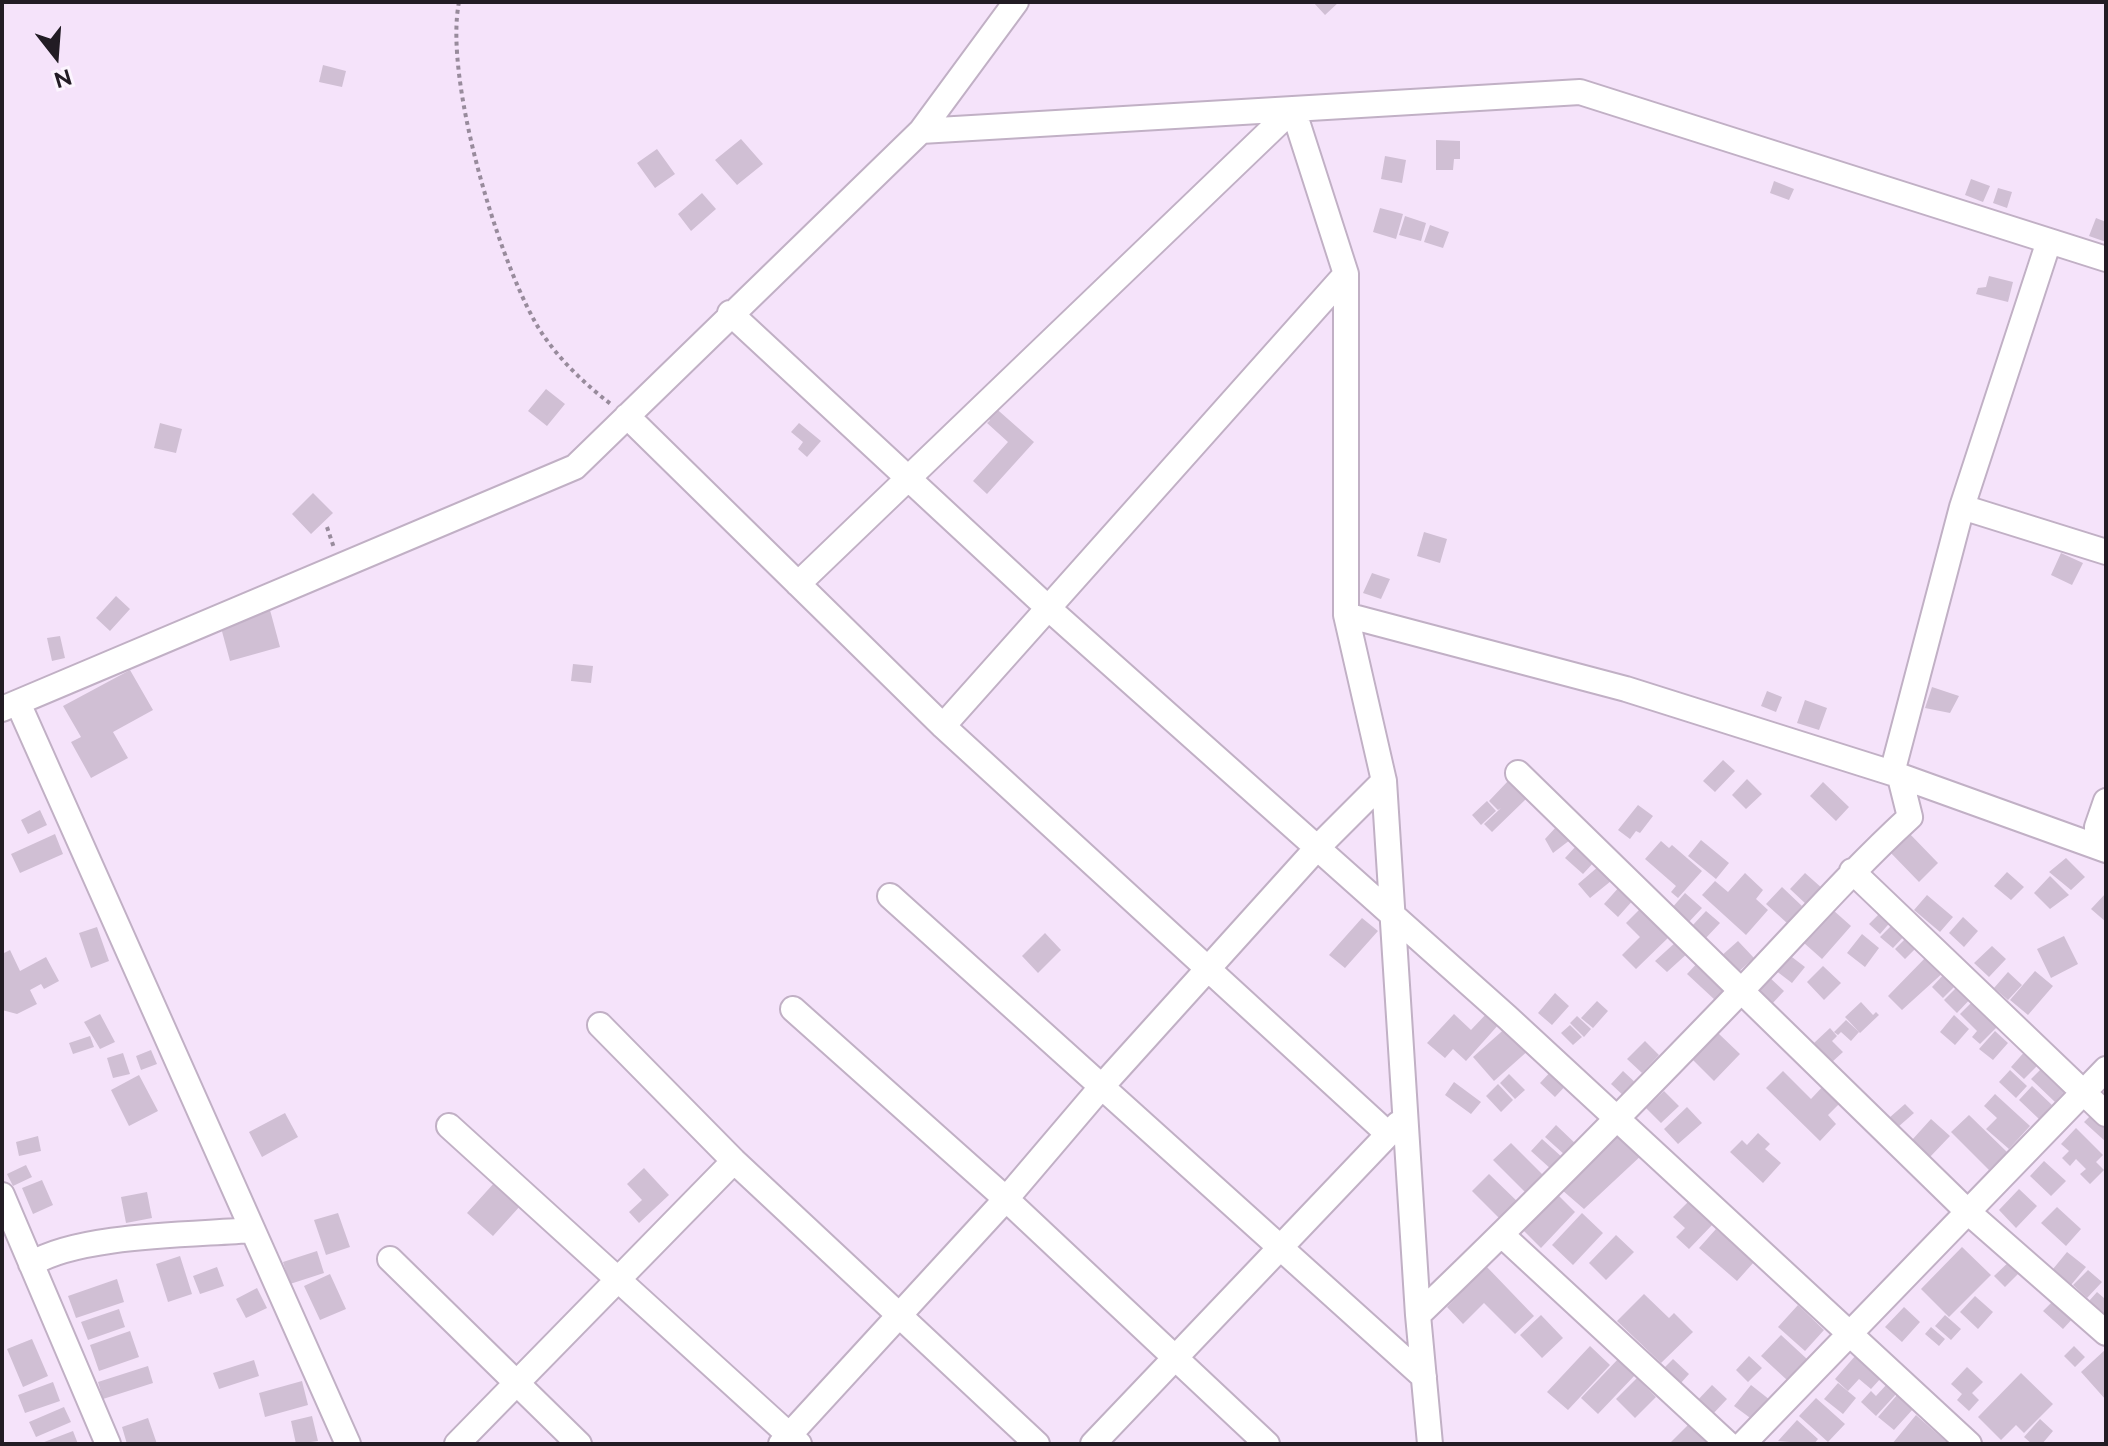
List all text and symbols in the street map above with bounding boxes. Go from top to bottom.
north arrow [16,16,96,96]
text: N [51,64,75,94]

